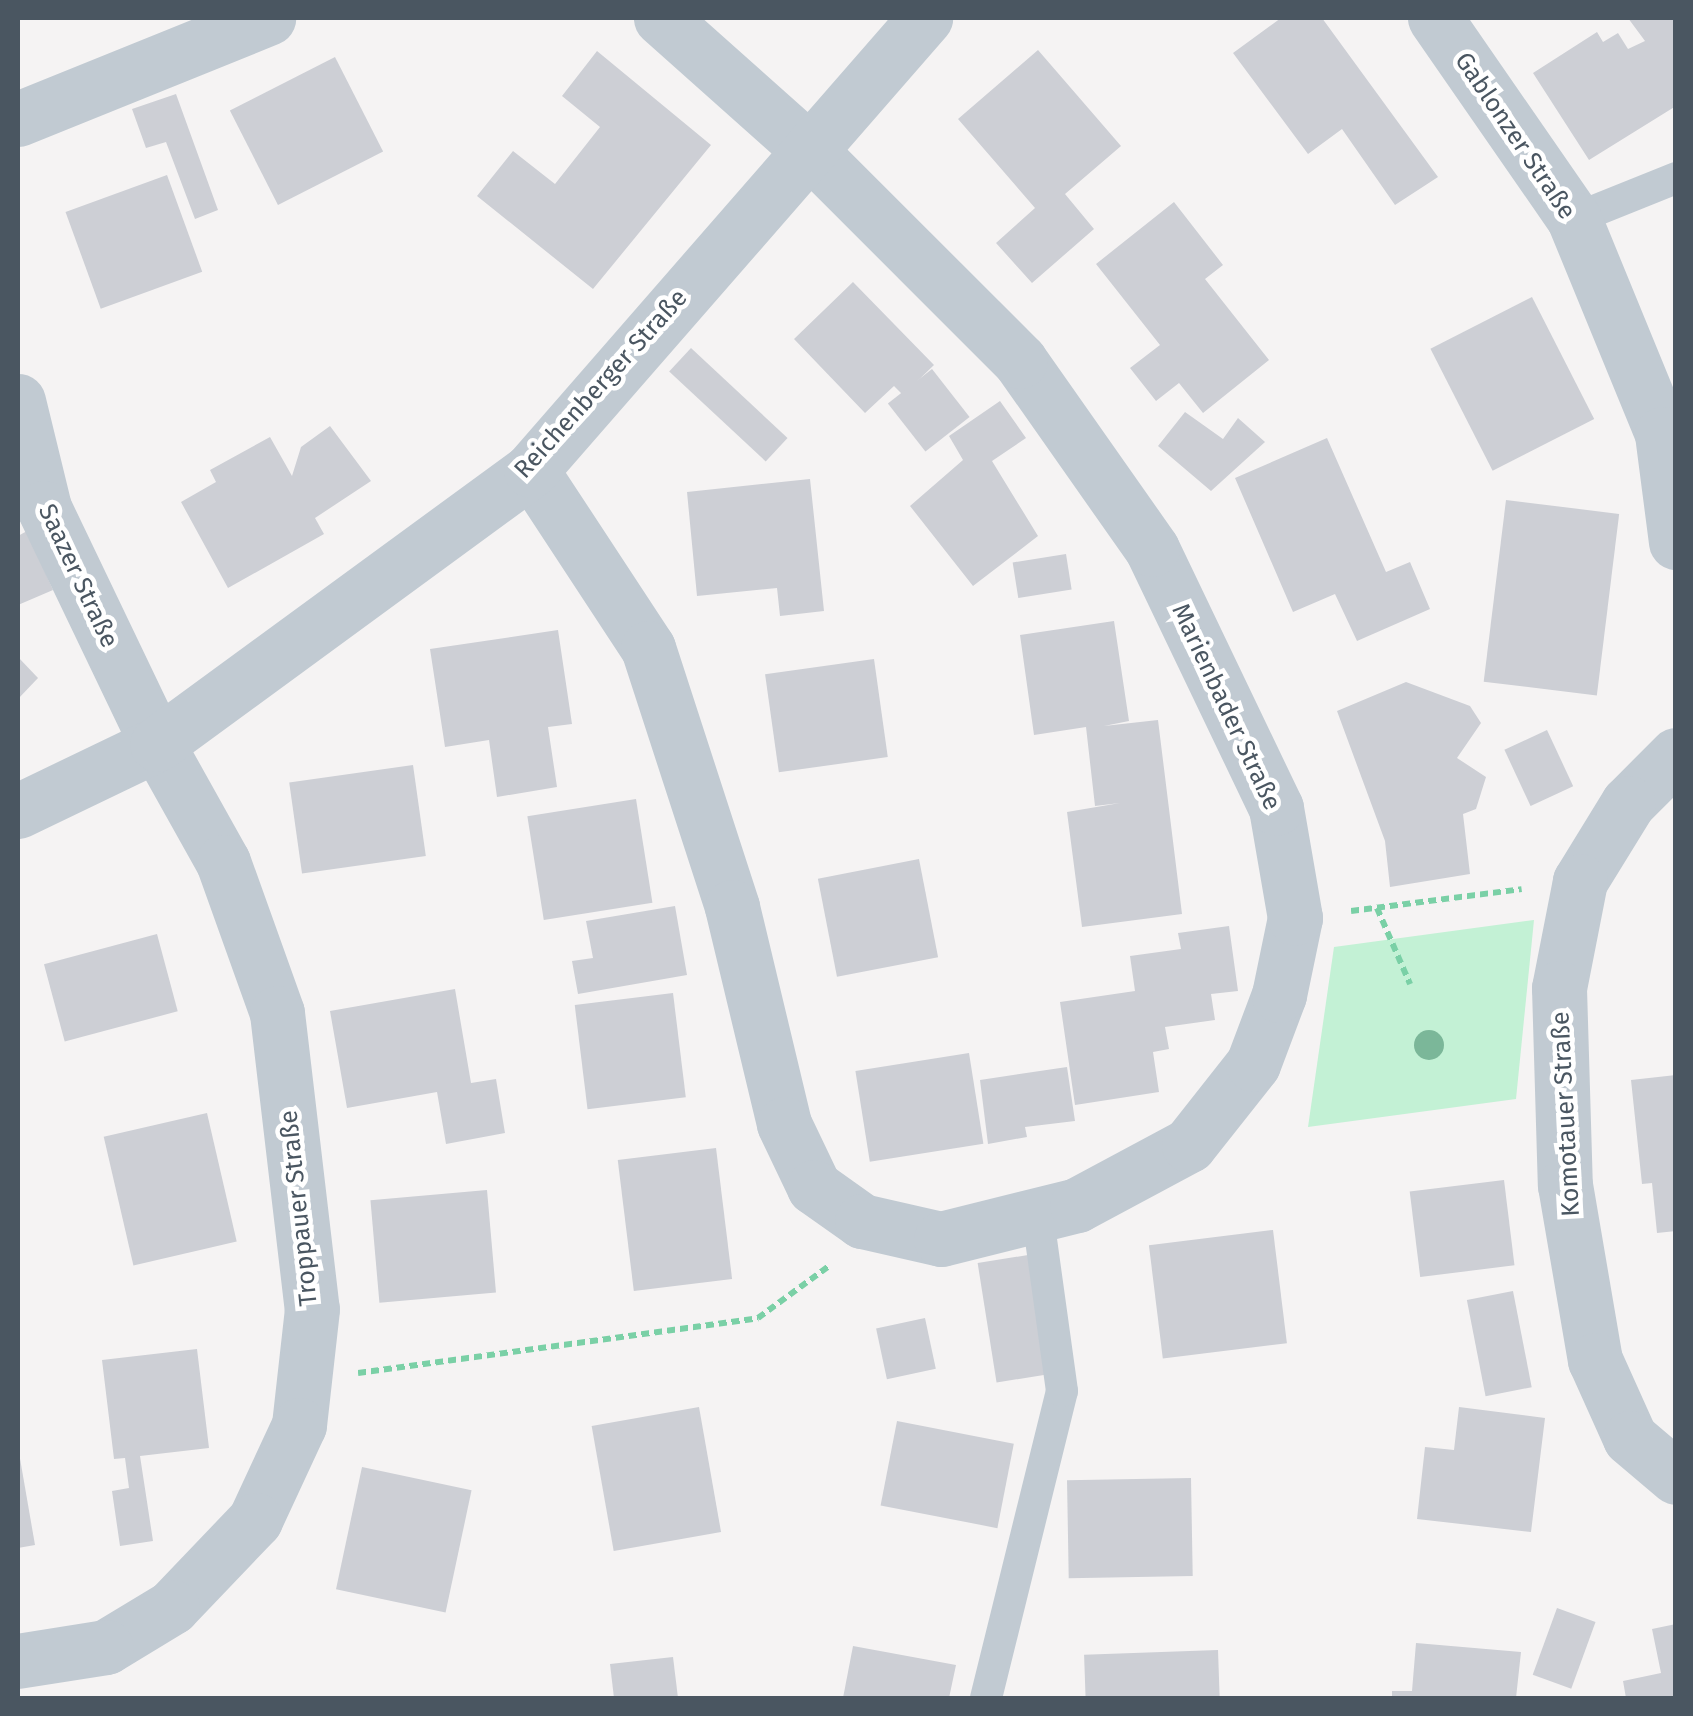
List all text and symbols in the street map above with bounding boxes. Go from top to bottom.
street label: Gablonzer Straße [1448,47,1582,225]
street label: Reichenberger Straße [508,283,694,485]
street label: Saazer Straße [32,500,124,652]
street label: Marienbader Straße [1165,599,1287,815]
street label: Komotauer Straße [1546,1011,1586,1217]
street label: Troppauer Straße [274,1109,324,1307]

